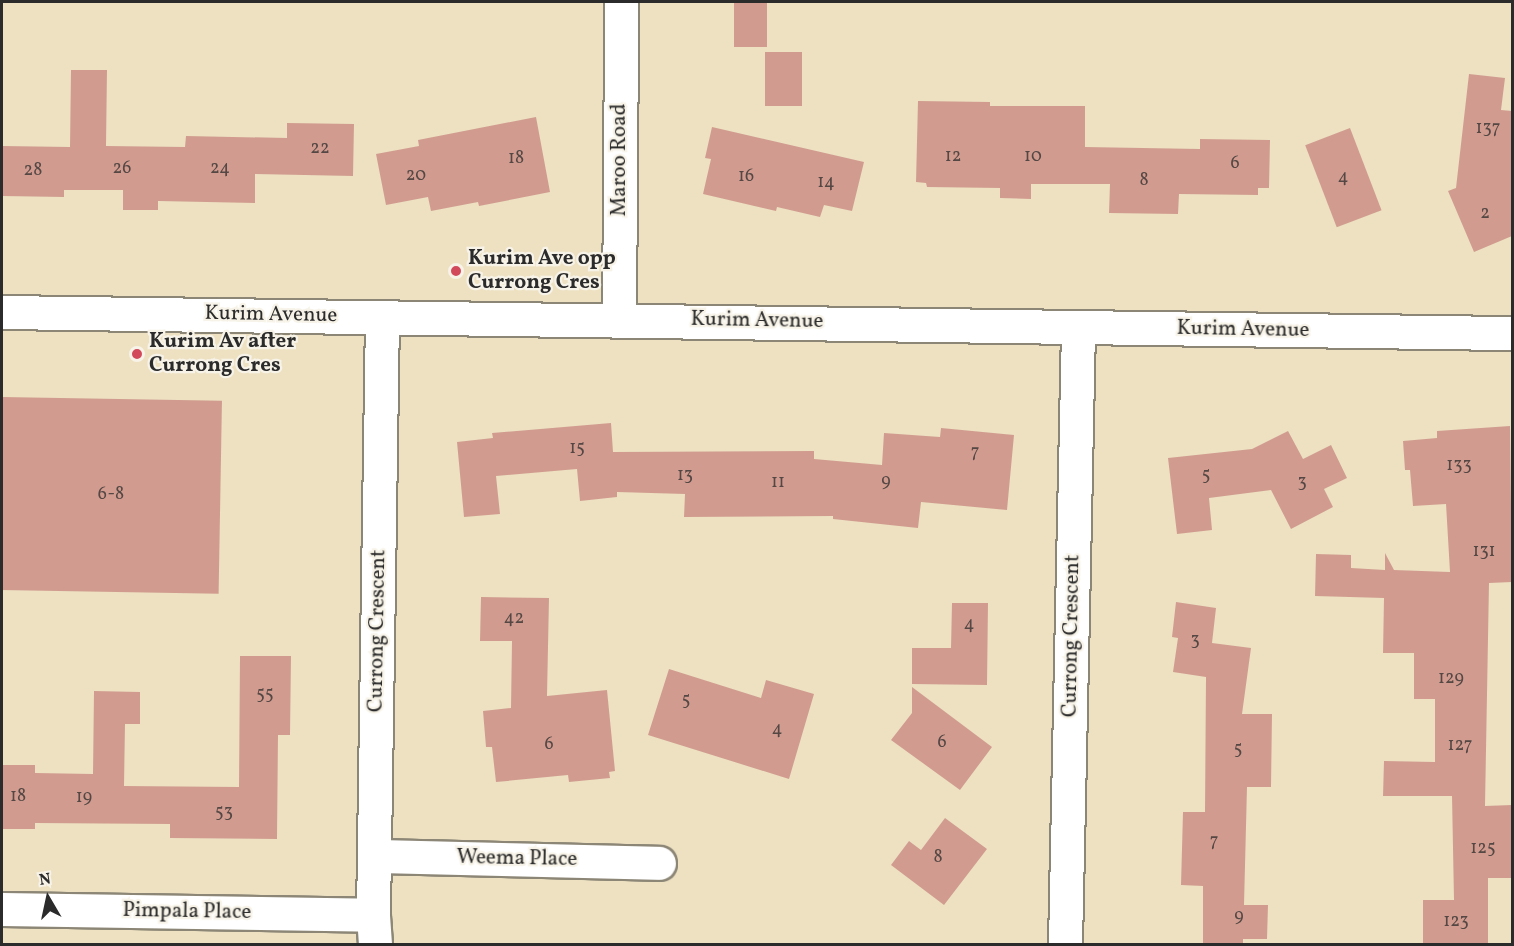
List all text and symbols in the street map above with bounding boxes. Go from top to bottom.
street label: Maroo Road [607,104,633,216]
house number: 137 [1476,118,1500,140]
house number: 22 [310,138,330,160]
house number: 12 [945,146,961,168]
house number: 10 [1024,146,1042,168]
house number: 18 [508,148,524,170]
house number: 6 [1230,153,1240,175]
house number: 26 [113,158,131,180]
house number: 24 [210,158,230,180]
house number: 28 [24,160,42,182]
house number: 20 [406,165,426,187]
house number: 16 [738,166,754,188]
house number: 4 [1338,167,1348,189]
house number: 8 [1139,170,1149,192]
house number: 14 [817,172,835,194]
house number: 2 [1480,203,1490,225]
place label: Kurim Ave opp Currong Cres [468,246,616,296]
marker: Kurim Ave opp Currong Cres [449,264,463,278]
street label: Kurim Avenue [204,301,338,329]
street label: Kurim Avenue [690,307,824,335]
street label: Kurim Avenue [1176,316,1310,344]
place label: Kurim Av after Currong Cres [149,329,297,379]
marker: Kurim Av after Currong Cres [130,347,144,361]
house number: 15 [569,438,585,460]
house number: 7 [971,442,979,464]
house number: 133 [1446,455,1472,477]
house number: 13 [677,465,693,487]
house number: 5 [1202,465,1210,487]
house number: 9 [881,471,891,493]
house number: 11 [771,472,785,494]
house number: 3 [1297,472,1307,494]
house number: 6-8 [98,484,124,506]
house number: 131 [1472,541,1496,563]
street label: Currong Crescent [364,550,392,712]
street label: Currong Crescent [1058,555,1086,717]
house number: 42 [504,608,524,630]
house number: 4 [964,614,974,636]
house number: 3 [1190,630,1200,652]
house number: 129 [1438,668,1464,690]
house number: 55 [256,684,274,706]
house number: 5 [682,690,690,712]
house number: 4 [772,719,782,741]
house number: 6 [937,732,947,754]
house number: 6 [544,734,554,756]
house number: 127 [1448,735,1472,757]
house number: 5 [1234,739,1242,761]
house number: 18 [10,786,26,808]
house number: 19 [76,787,92,809]
house number: 53 [215,802,233,824]
house number: 7 [1210,831,1218,853]
house number: 125 [1470,838,1496,860]
street label: Weema Place [456,845,578,873]
house number: 8 [933,847,943,869]
north arrow [18,868,78,928]
text: N [38,868,53,892]
street label: Pimpala Place [122,898,252,926]
house number: 9 [1234,906,1244,928]
house number: 123 [1443,911,1469,933]

